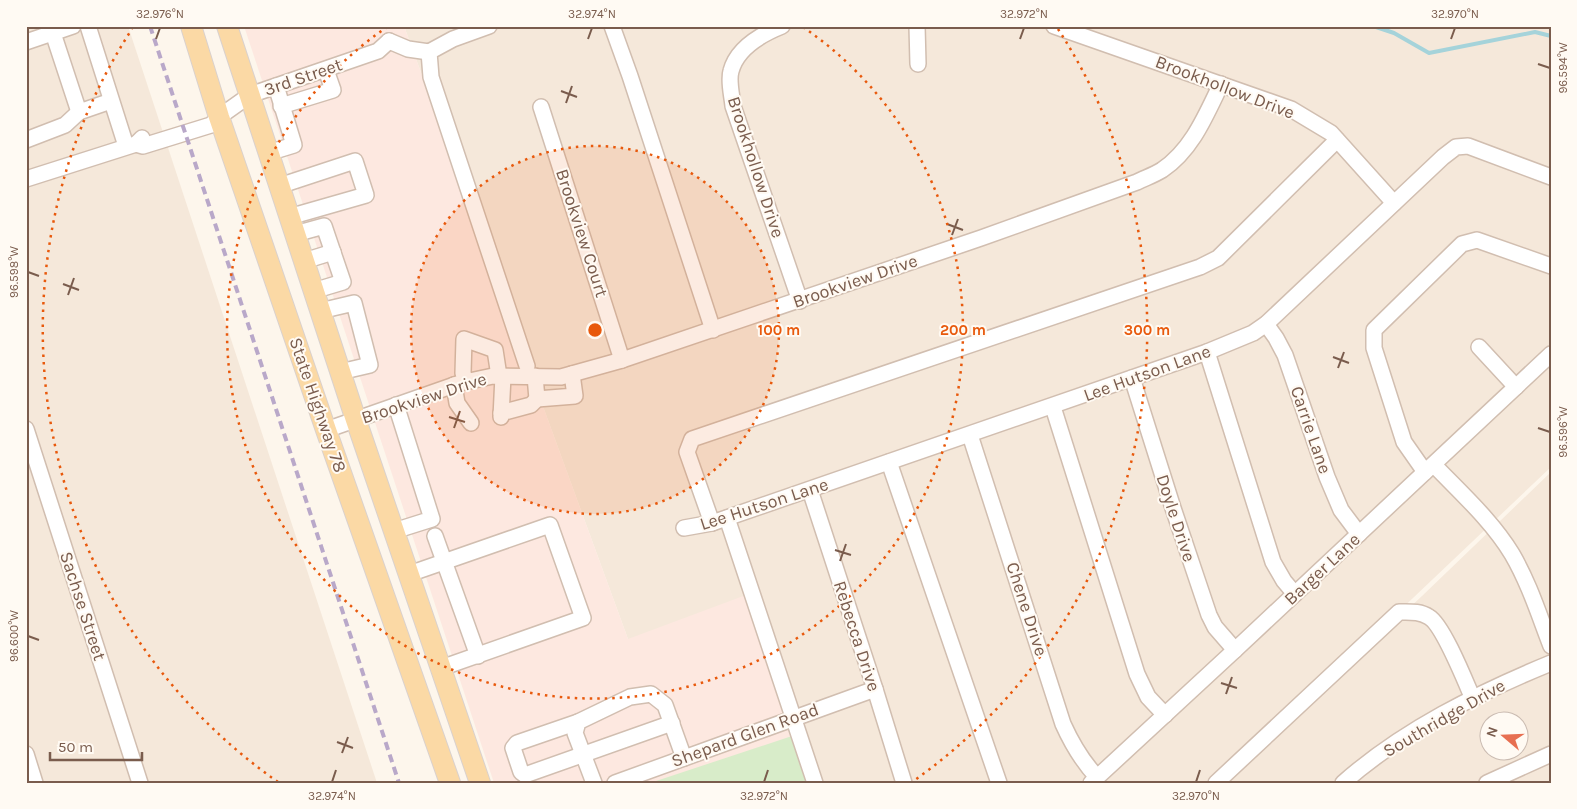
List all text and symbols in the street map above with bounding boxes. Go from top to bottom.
text: 32.976°N [136,7,184,21]
text: 32.974°N [568,7,616,21]
text: 32.972°N [1000,7,1048,21]
text: 32.970°N [1431,7,1479,21]
text: 96.594°W [1556,42,1570,94]
street label: Brookhollow Drive [1152,50,1298,124]
street label: 3rd Street [261,53,345,101]
street label: Brookhollow Drive [723,93,789,241]
street label: Brookview Court [551,166,613,300]
text: 96.598°W [7,246,21,298]
street label: Brookview Drive [790,249,920,313]
centre of rings [586,321,604,339]
text: 100 m [758,321,800,339]
text: 200 m [940,321,986,339]
text: 300 m [1124,321,1170,339]
street label: State Highway 78 [285,335,351,475]
street label: Lee Hutson Lane [1080,340,1214,406]
street label: Brookview Drive [359,367,489,429]
street label: Carrie Lane [1286,383,1336,477]
text: 96.596°W [1556,406,1570,458]
street label: Doyle Drive [1152,471,1200,565]
street label: Lee Hutson Lane [697,473,831,535]
street label: Barger Lane [1279,528,1365,610]
street label: Sachse Street [55,549,111,664]
street label: Chene Drive [1001,559,1053,659]
street label: Rebecca Drive [829,578,885,694]
text: 96.600°W [7,610,21,662]
street label: Southridge Drive [1379,674,1509,762]
street label: Shepard Glen Road [668,698,822,772]
north arrow [1480,712,1530,762]
text: N [1483,724,1502,739]
scale bar [50,729,142,761]
text: 50 m [58,738,93,756]
text: 32.974°N [308,789,356,803]
text: 32.972°N [740,789,788,803]
text: 32.970°N [1172,789,1220,803]

